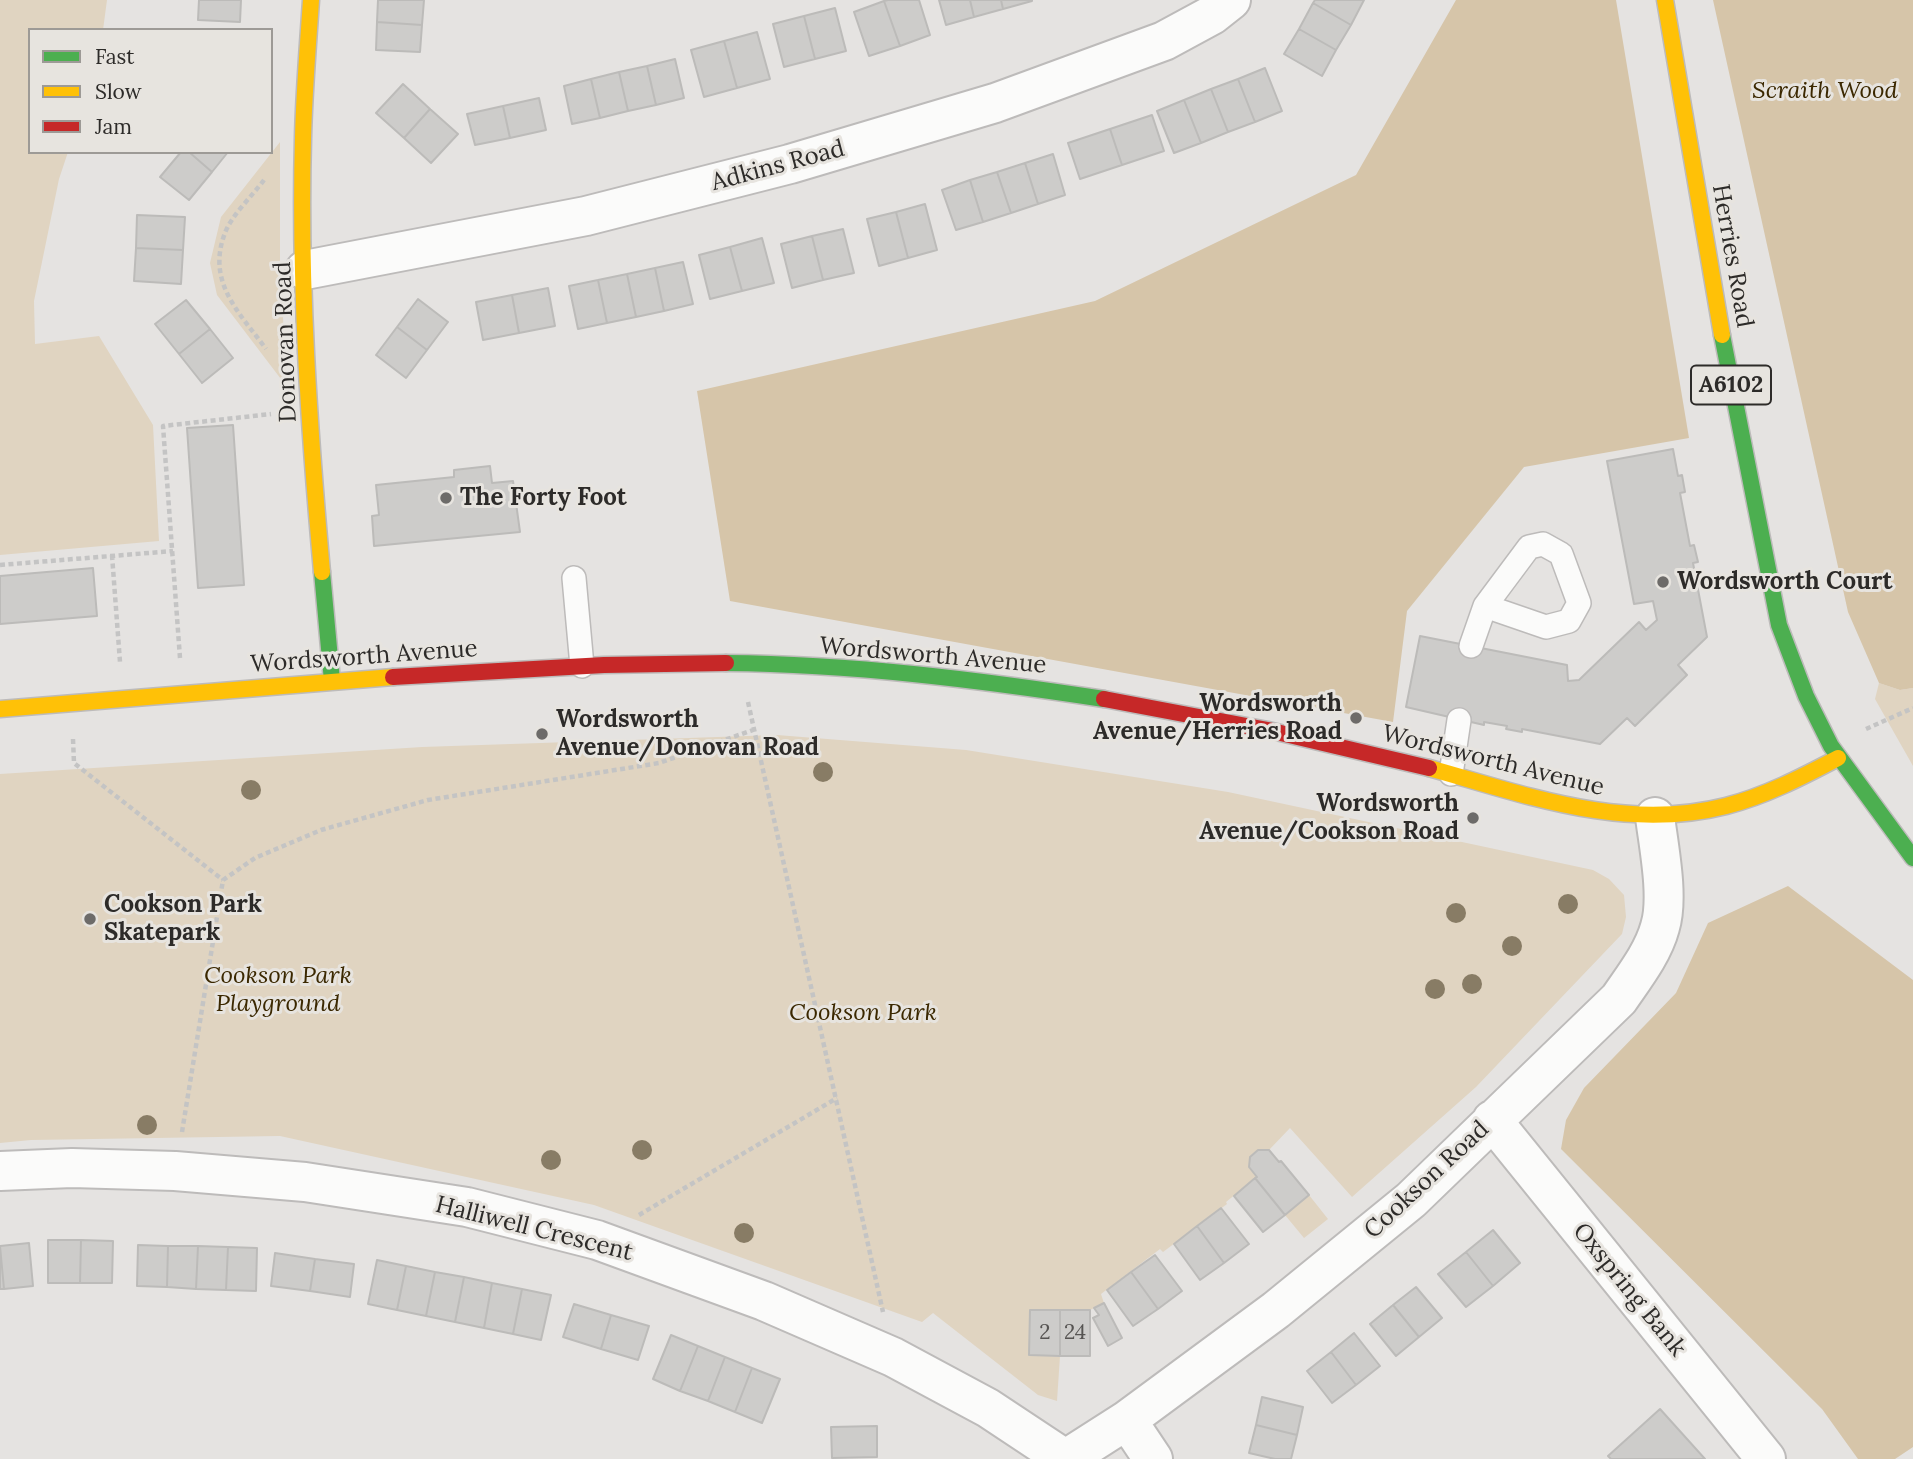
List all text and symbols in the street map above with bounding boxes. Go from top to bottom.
legend [28,28,273,154]
text: Fast [95,43,134,70]
park label: Scraith Wood [1752,77,1898,105]
text: Slow [95,78,142,105]
text: Jam [95,113,132,140]
street label: Adkins Road [708,134,848,198]
street label: Herries Road [1705,182,1759,330]
street label: Donovan Road [269,261,303,423]
road number: A6102 [1691,366,1771,404]
place label: The Forty Foot [460,484,627,512]
marker: The Forty Foot [438,490,454,506]
place label: Wordsworth Court [1677,568,1892,596]
marker: Wordsworth Court [1655,574,1671,590]
street label: Wordsworth Avenue [818,632,1048,680]
street label: Wordsworth Avenue [249,635,479,679]
place label: Wordsworth Avenue/Herries Road [1093,690,1342,746]
place label: Wordsworth Avenue/Donovan Road [556,706,819,762]
marker: Wordsworth Avenue/Herries Road [1348,710,1364,726]
street label: Wordsworth Avenue [1379,719,1607,803]
marker: Wordsworth Avenue/Donovan Road [534,726,550,742]
place label: Wordsworth Avenue/Cookson Road [1199,790,1459,846]
marker: Wordsworth Avenue/Cookson Road [1465,810,1481,826]
place label: Cookson Park Skatepark [104,891,262,947]
marker: Cookson Park Skatepark [82,911,98,927]
park label: Cookson Park Playground [204,962,352,1018]
park label: Cookson Park [789,999,937,1027]
street label: Cookson Road [1359,1115,1495,1245]
street label: Halliwell Crescent [432,1191,636,1267]
street label: Oxspring Bank [1566,1218,1692,1362]
house number: 2 [1039,1320,1051,1346]
house number: 24 [1064,1320,1086,1346]

